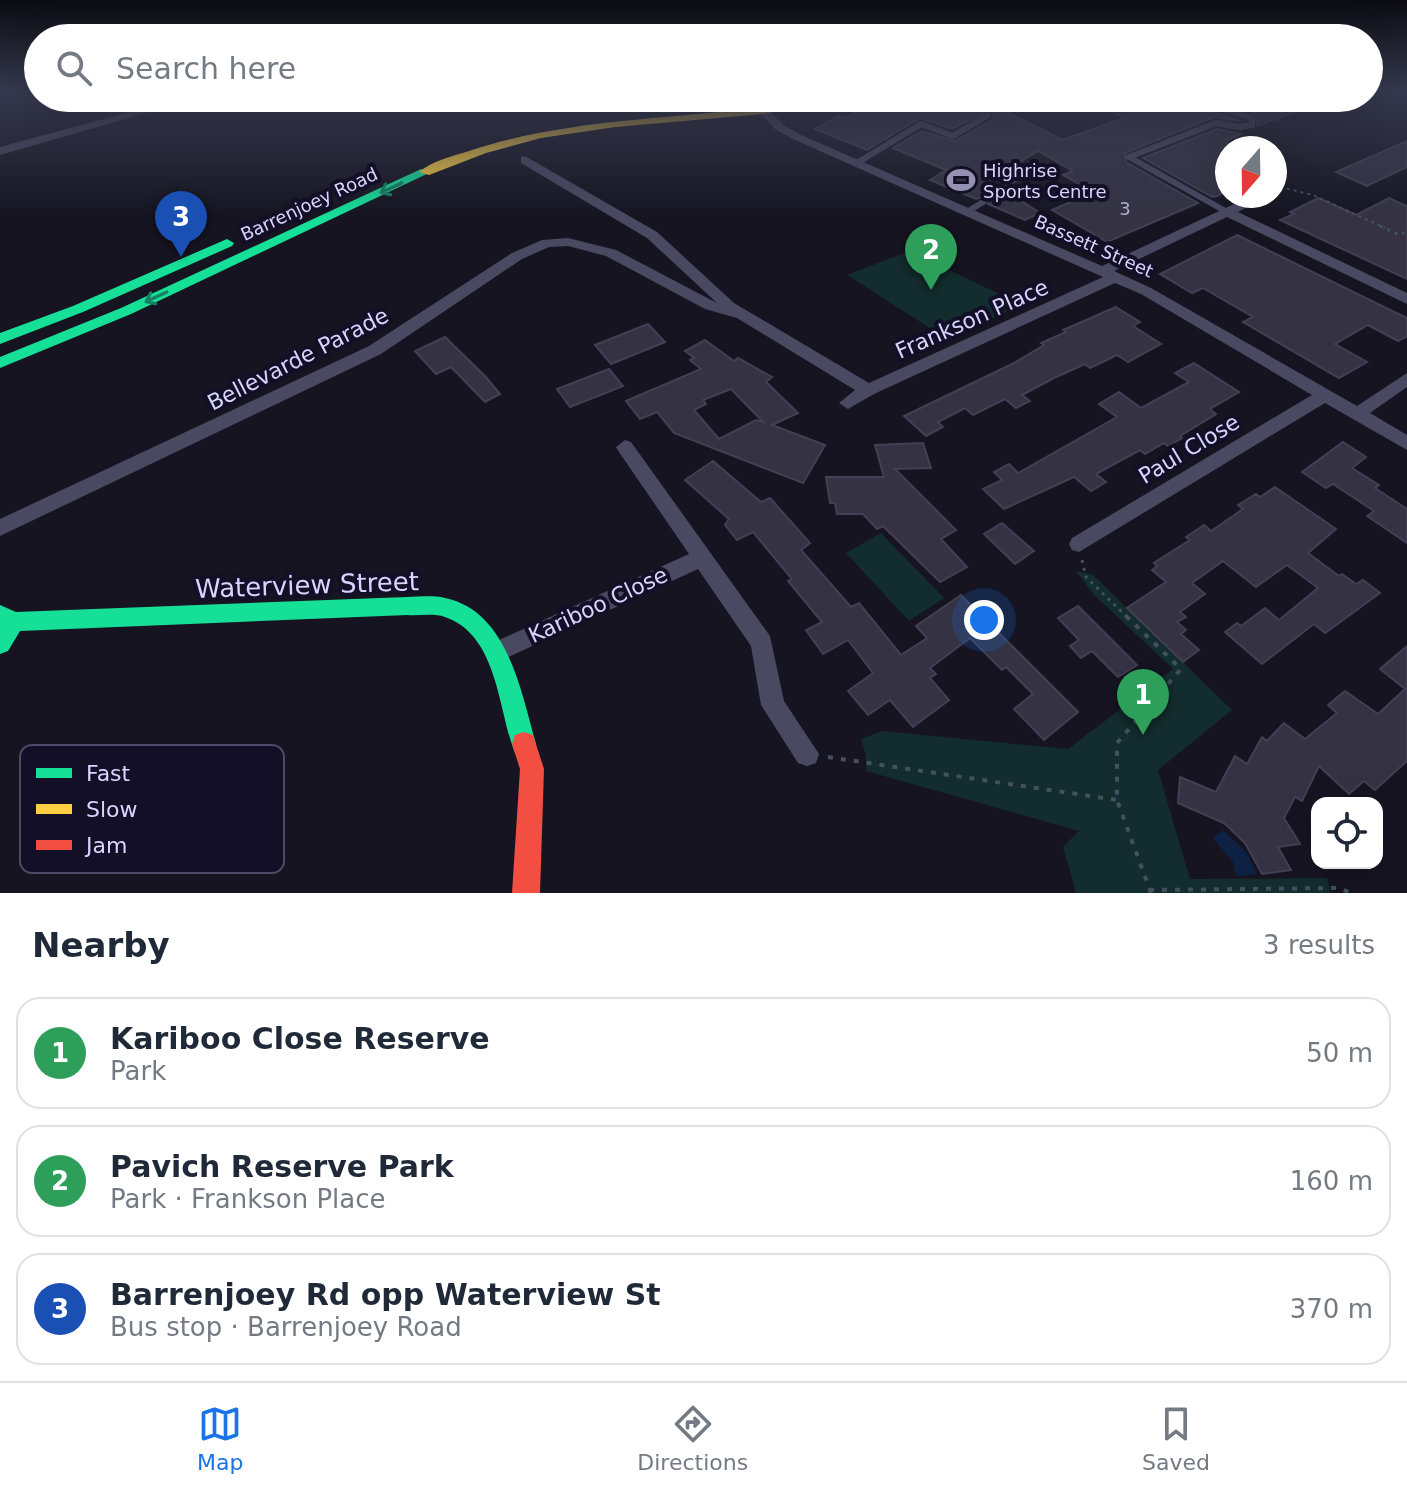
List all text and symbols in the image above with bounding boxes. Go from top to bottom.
search box [24,24,1383,112]
icon: search [52,46,96,90]
text: Search here [116,51,296,86]
north arrow [1215,136,1287,208]
place label: Highrise Sports Centre [983,160,1107,202]
street label: Barrenjoey Road [237,163,381,245]
sports icon: Highrise Sports Centre [946,165,976,195]
one-way arrow [380,181,404,196]
pin: 3 [155,191,207,257]
house number: 3 [1119,198,1131,219]
street label: Bassett Street [1031,210,1157,282]
pin: 2 [905,224,957,290]
street label: Frankson Place [892,274,1052,364]
one-way arrow [144,290,168,305]
street label: Bellevarde Parade [203,303,393,415]
street label: Paul Close [1134,409,1244,489]
street label: Kariboo Close [525,562,671,648]
street label: Waterview Street [195,566,419,604]
your location [964,600,1004,640]
pin: 1 [1117,669,1169,735]
legend [20,745,284,873]
text: Fast [86,761,131,786]
text: Slow [86,797,138,822]
map controls [1311,797,1383,869]
button: locate [1311,797,1383,869]
text: Jam [84,833,127,858]
text: Nearby [32,925,170,965]
text: 3 results [1263,930,1375,960]
text: Kariboo Close Reserve [110,1021,490,1056]
text: 1 [51,1038,69,1068]
text: 50 m [1306,1038,1373,1068]
text: Park [110,1056,166,1086]
text: Pavich Reserve Park [110,1149,454,1184]
text: 2 [51,1166,69,1196]
text: 160 m [1290,1166,1373,1196]
text: Park · Frankson Place [110,1184,386,1214]
text: Barrenjoey Rd opp Waterview St [110,1277,661,1312]
text: 3 [51,1294,69,1324]
text: 370 m [1290,1294,1373,1324]
text: Bus stop · Barrenjoey Road [110,1312,462,1342]
tab: Map [197,1402,243,1475]
tab: Directions [637,1402,748,1475]
tab: Saved [1142,1402,1210,1475]

